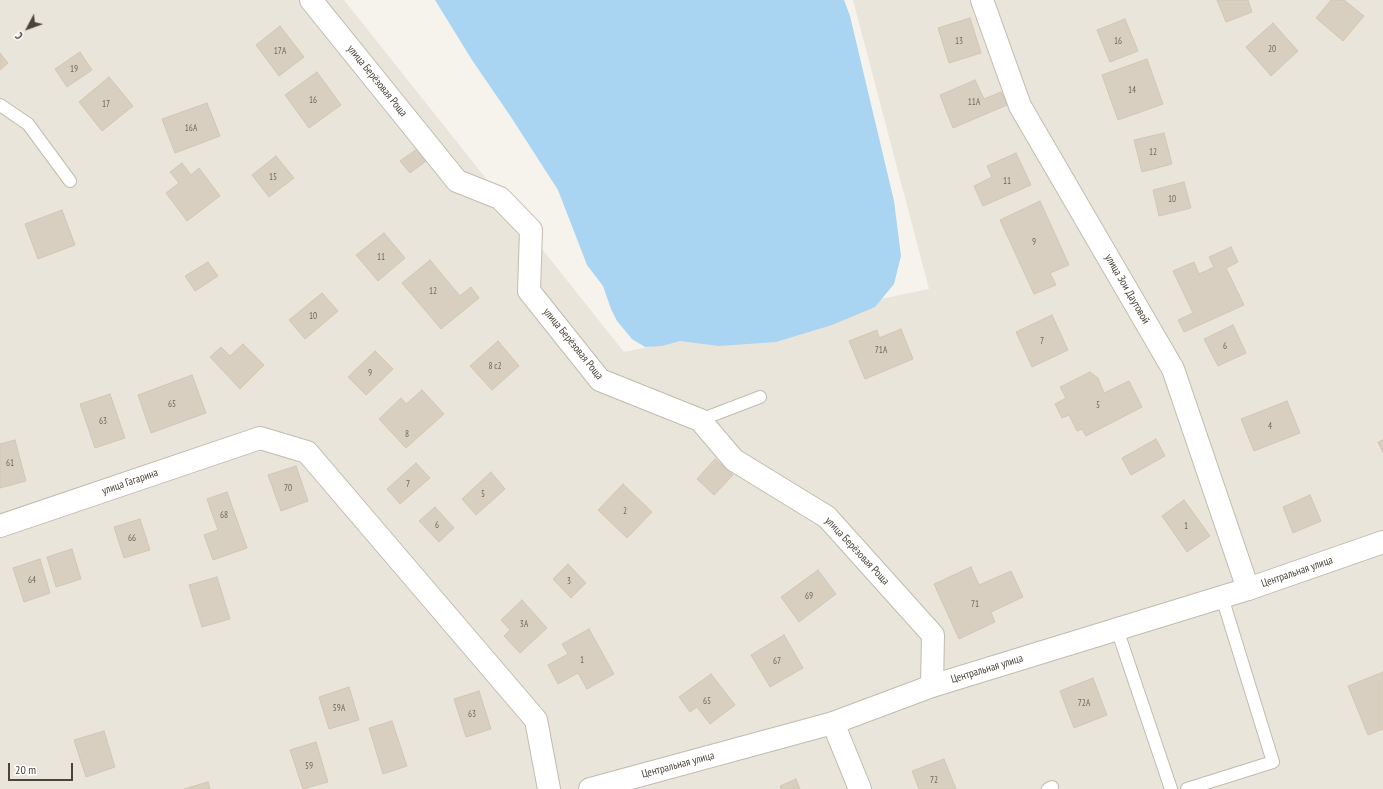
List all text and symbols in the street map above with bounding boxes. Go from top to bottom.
north arrow [8,8,48,48]
text: С [12,29,26,42]
house number: 13 [955,36,963,46]
house number: 16 [1114,36,1122,46]
street label: улица Берёзовая Роща [344,43,410,119]
house number: 20 [1268,44,1276,54]
house number: 17А [274,46,286,56]
house number: 19 [70,64,78,74]
house number: 14 [1128,85,1136,95]
house number: 16 [309,95,317,105]
house number: 11А [968,97,980,107]
house number: 17 [102,99,110,109]
house number: 16А [185,123,197,133]
house number: 12 [1149,147,1157,157]
house number: 15 [269,172,277,182]
house number: 11 [1003,176,1011,186]
house number: 10 [1168,194,1176,204]
house number: 9 [1032,237,1036,247]
house number: 11 [377,252,385,262]
street label: улица Зои Даутовой [1102,252,1152,326]
house number: 12 [429,286,437,296]
street label: улица Берёзовая Роща [540,306,606,382]
house number: 10 [309,311,317,321]
house number: 7 [1040,336,1044,346]
house number: 6 [1223,341,1227,351]
house number: 71А [875,345,887,355]
house number: 8 с2 [488,361,502,371]
house number: 9 [368,368,372,378]
house number: 65 [168,399,176,409]
house number: 5 [1096,400,1100,410]
house number: 63 [99,416,107,426]
house number: 4 [1268,421,1272,431]
house number: 8 [405,429,409,439]
house number: 61 [6,458,14,468]
street label: улица Гагарина [100,466,160,498]
house number: 7 [406,479,410,489]
house number: 70 [284,483,292,493]
house number: 5 [481,489,485,499]
house number: 2 [623,506,627,516]
house number: 68 [220,510,228,520]
street label: улица Берёзовая Роща [822,514,892,588]
house number: 6 [435,520,439,530]
house number: 1 [1184,521,1188,531]
house number: 66 [128,533,136,543]
street label: Центральная улица [1259,554,1335,590]
house number: 64 [28,575,36,585]
house number: 3 [567,576,571,586]
house number: 69 [805,591,813,601]
house number: 71 [971,599,979,609]
house number: 3А [520,619,528,629]
street label: Центральная улица [949,652,1025,686]
house number: 1 [580,655,584,665]
house number: 67 [773,656,781,666]
house number: 65 [703,696,711,706]
house number: 72А [1078,698,1090,708]
house number: 59А [333,703,345,713]
house number: 63 [468,709,476,719]
street label: Центральная улица [640,749,716,781]
scale bar [10,755,75,781]
house number: 59 [305,761,313,771]
text: 20 m [15,762,36,777]
house number: 72 [930,775,938,785]

